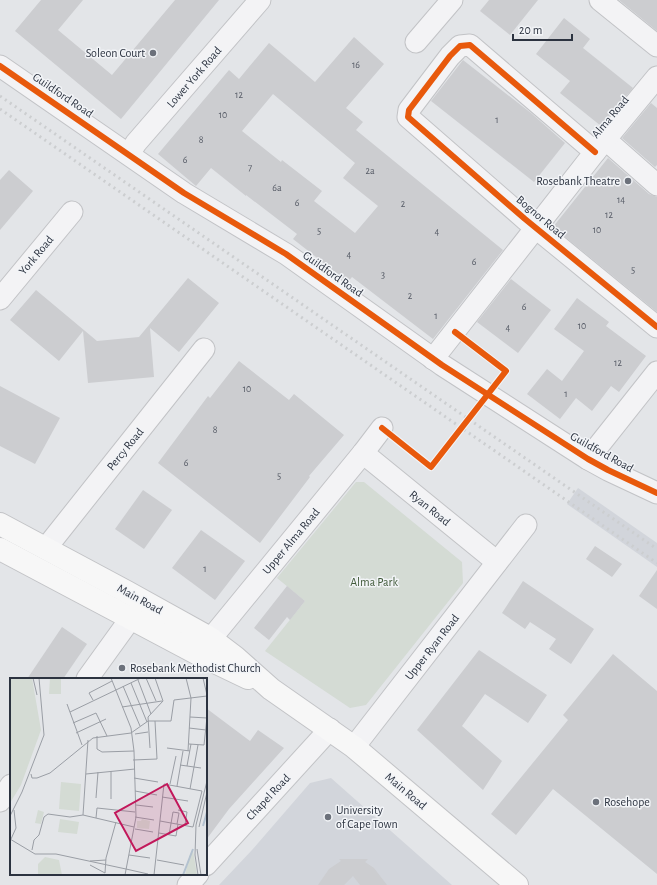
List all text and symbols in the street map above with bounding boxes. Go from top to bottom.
scale bar [513,16,572,42]
text: 20 m [519,24,542,36]
street label: Lower York Road [164,44,224,110]
place label: Soleon Court [86,47,145,59]
marker: Soleon Court [148,48,158,58]
house number: 16 [352,60,360,70]
street label: Guildford Road [31,70,95,120]
house number: 12 [235,90,243,100]
street label: Alma Road [589,94,631,140]
house number: 10 [219,110,227,120]
house number: 1 [495,115,499,125]
house number: 8 [199,135,204,145]
house number: 6 [183,155,188,165]
house number: 7 [248,163,252,173]
house number: 2a [365,166,375,176]
place label: Rosebank Theatre [536,175,620,187]
marker: Rosebank Theatre [623,176,633,186]
house number: 6a [272,183,282,193]
street label: Bognor Road [514,193,568,241]
house number: 14 [617,195,625,205]
house number: 6 [295,198,300,208]
house number: 2 [401,199,406,209]
house number: 12 [605,210,613,220]
house number: 10 [593,225,601,235]
house number: 5 [317,226,321,236]
house number: 4 [435,227,440,237]
street label: York Road [16,233,56,277]
street label: Guildford Road [301,249,365,299]
house number: 4 [347,250,352,260]
house number: 6 [472,257,477,267]
house number: 5 [631,265,635,275]
house number: 3 [381,270,385,280]
house number: 2 [408,291,413,301]
house number: 6 [522,302,527,312]
house number: 1 [434,311,438,321]
house number: 10 [578,321,586,331]
house number: 4 [506,323,511,333]
house number: 12 [614,358,622,368]
house number: 10 [243,384,251,394]
house number: 1 [564,389,568,399]
house number: 8 [213,425,218,435]
street label: Percy Road [104,426,146,473]
street label: Guildford Road [568,430,636,474]
house number: 6 [184,458,189,468]
house number: 5 [277,471,281,481]
street label: Ryan Road [407,488,453,529]
street label: Upper Alma Road [260,506,322,576]
house number: 1 [203,564,207,574]
park label: Alma Park [350,576,398,588]
street label: Main Road [115,582,165,616]
street label: Upper Ryan Road [403,612,462,683]
place label: Rosebank Methodist Church [130,662,261,674]
marker: Rosebank Methodist Church [117,663,127,673]
inset map [10,678,207,875]
street label: Main Road [383,770,429,812]
street label: Chapel Road [244,772,292,822]
place label: Rosehope [604,796,650,808]
marker: Rosehope [591,797,601,807]
place label: University of Cape Town [336,804,398,830]
marker: University of Cape Town [323,812,333,822]

